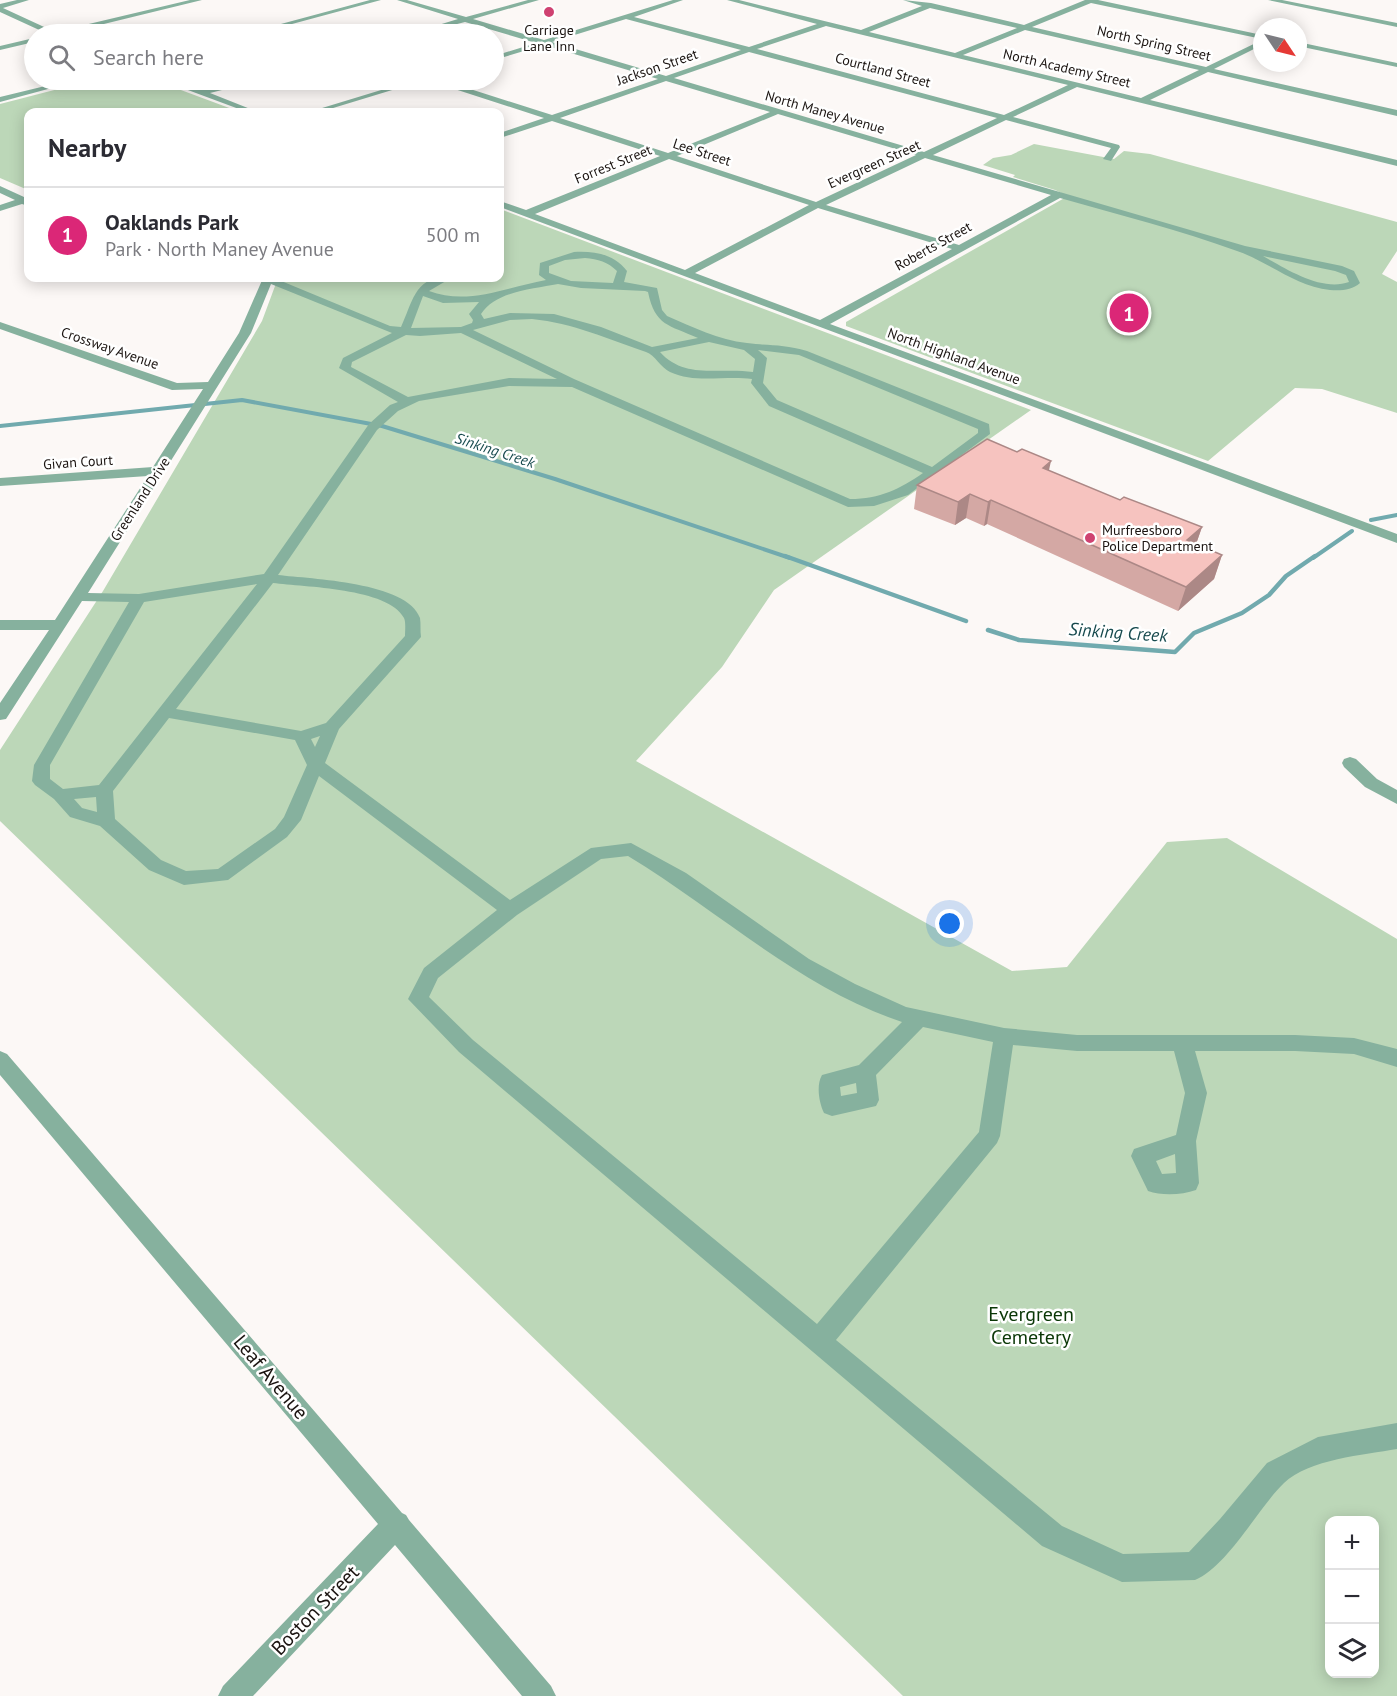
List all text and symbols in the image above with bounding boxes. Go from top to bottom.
marker: Carriage Lane Inn [542,5,556,19]
north arrow [1253,18,1307,72]
place label: Carriage Lane Inn [523,21,575,55]
street label: North Spring Street [1095,21,1213,65]
search box [24,24,504,90]
icon: search [45,41,78,74]
text: Search here [93,43,204,71]
street label: Jackson Street [613,45,700,90]
street label: North Academy Street [1001,45,1133,92]
street label: Courtland Street [833,49,933,91]
street label: North Maney Avenue [763,86,887,138]
text: Nearby [48,131,126,164]
street label: Lee Street [671,134,734,170]
street label: Evergreen Street [825,135,923,192]
street label: Forrest Street [572,140,654,188]
text: Oaklands Park [105,208,239,236]
street label: Roberts Street [891,217,975,275]
text: 1 [62,222,73,248]
text: 500 m [426,222,480,248]
text: Park · North Maney Avenue [105,236,334,262]
pin: 1 [1110,290,1148,336]
street label: Crossway Avenue [59,323,161,373]
street label: North Highland Avenue [885,324,1023,388]
water label: Sinking Creek [453,428,538,472]
street label: Givan Court [43,451,114,473]
street label: Greenland Drive [106,454,174,544]
place label: Murfreesboro Police Department [1102,521,1213,555]
marker: Murfreesboro Police Department [1083,531,1097,545]
water label: Sinking Creek [1068,617,1169,647]
your location [935,909,964,938]
park label: Evergreen Cemetery [988,1301,1074,1350]
street label: Leaf Avenue [228,1329,314,1425]
map controls [1325,1516,1379,1678]
button: + [1325,1516,1379,1570]
street label: Boston Street [266,1559,365,1661]
button: − [1325,1570,1379,1624]
button: layers [1325,1624,1379,1678]

